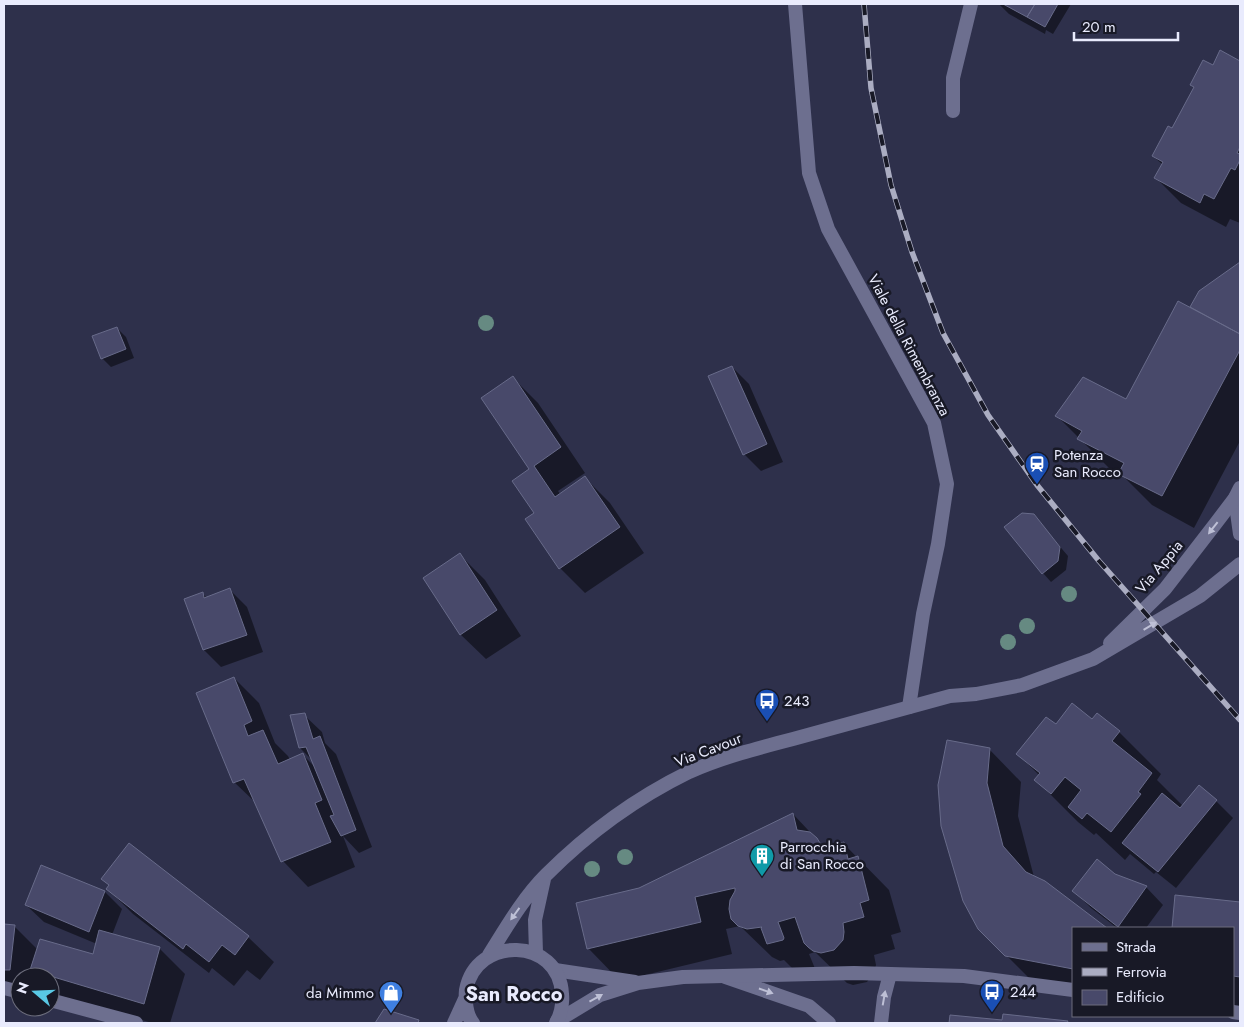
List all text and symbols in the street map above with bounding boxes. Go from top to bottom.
scale bar [1074,10,1178,42]
text: 20 m [1082,16,1116,38]
street label: Viale della Rimembranza [862,270,956,420]
place label: Potenza San Rocco [1054,444,1121,483]
station icon: Potenza San Rocco [1024,451,1050,485]
one-way arrow [1207,521,1218,534]
street label: Via Appia [1130,536,1188,598]
one-way arrow [1144,621,1157,630]
bus stop icon: 243 [754,688,780,722]
place label: 243 [784,690,809,712]
street label: Via Cavour [671,727,746,773]
place label: Parrocchia di San Rocco [780,836,864,875]
building icon: Parrocchia di San Rocco [749,843,775,877]
one-way arrow [510,907,520,921]
legend [1072,927,1234,1017]
text: Strada [1116,936,1156,958]
text: Ferrovia [1116,961,1167,983]
north arrow [10,967,60,1017]
text: N [11,979,34,996]
bus stop icon: 244 [979,979,1005,1013]
shop icon: da Mimmo [378,980,404,1014]
district label: San Rocco [465,980,563,1009]
place label: 244 [1010,981,1036,1003]
place label: da Mimmo [306,982,374,1004]
text: Edificio [1116,986,1164,1008]
one-way arrow [759,987,774,995]
one-way arrow [881,990,889,1006]
one-way arrow [588,994,603,1002]

